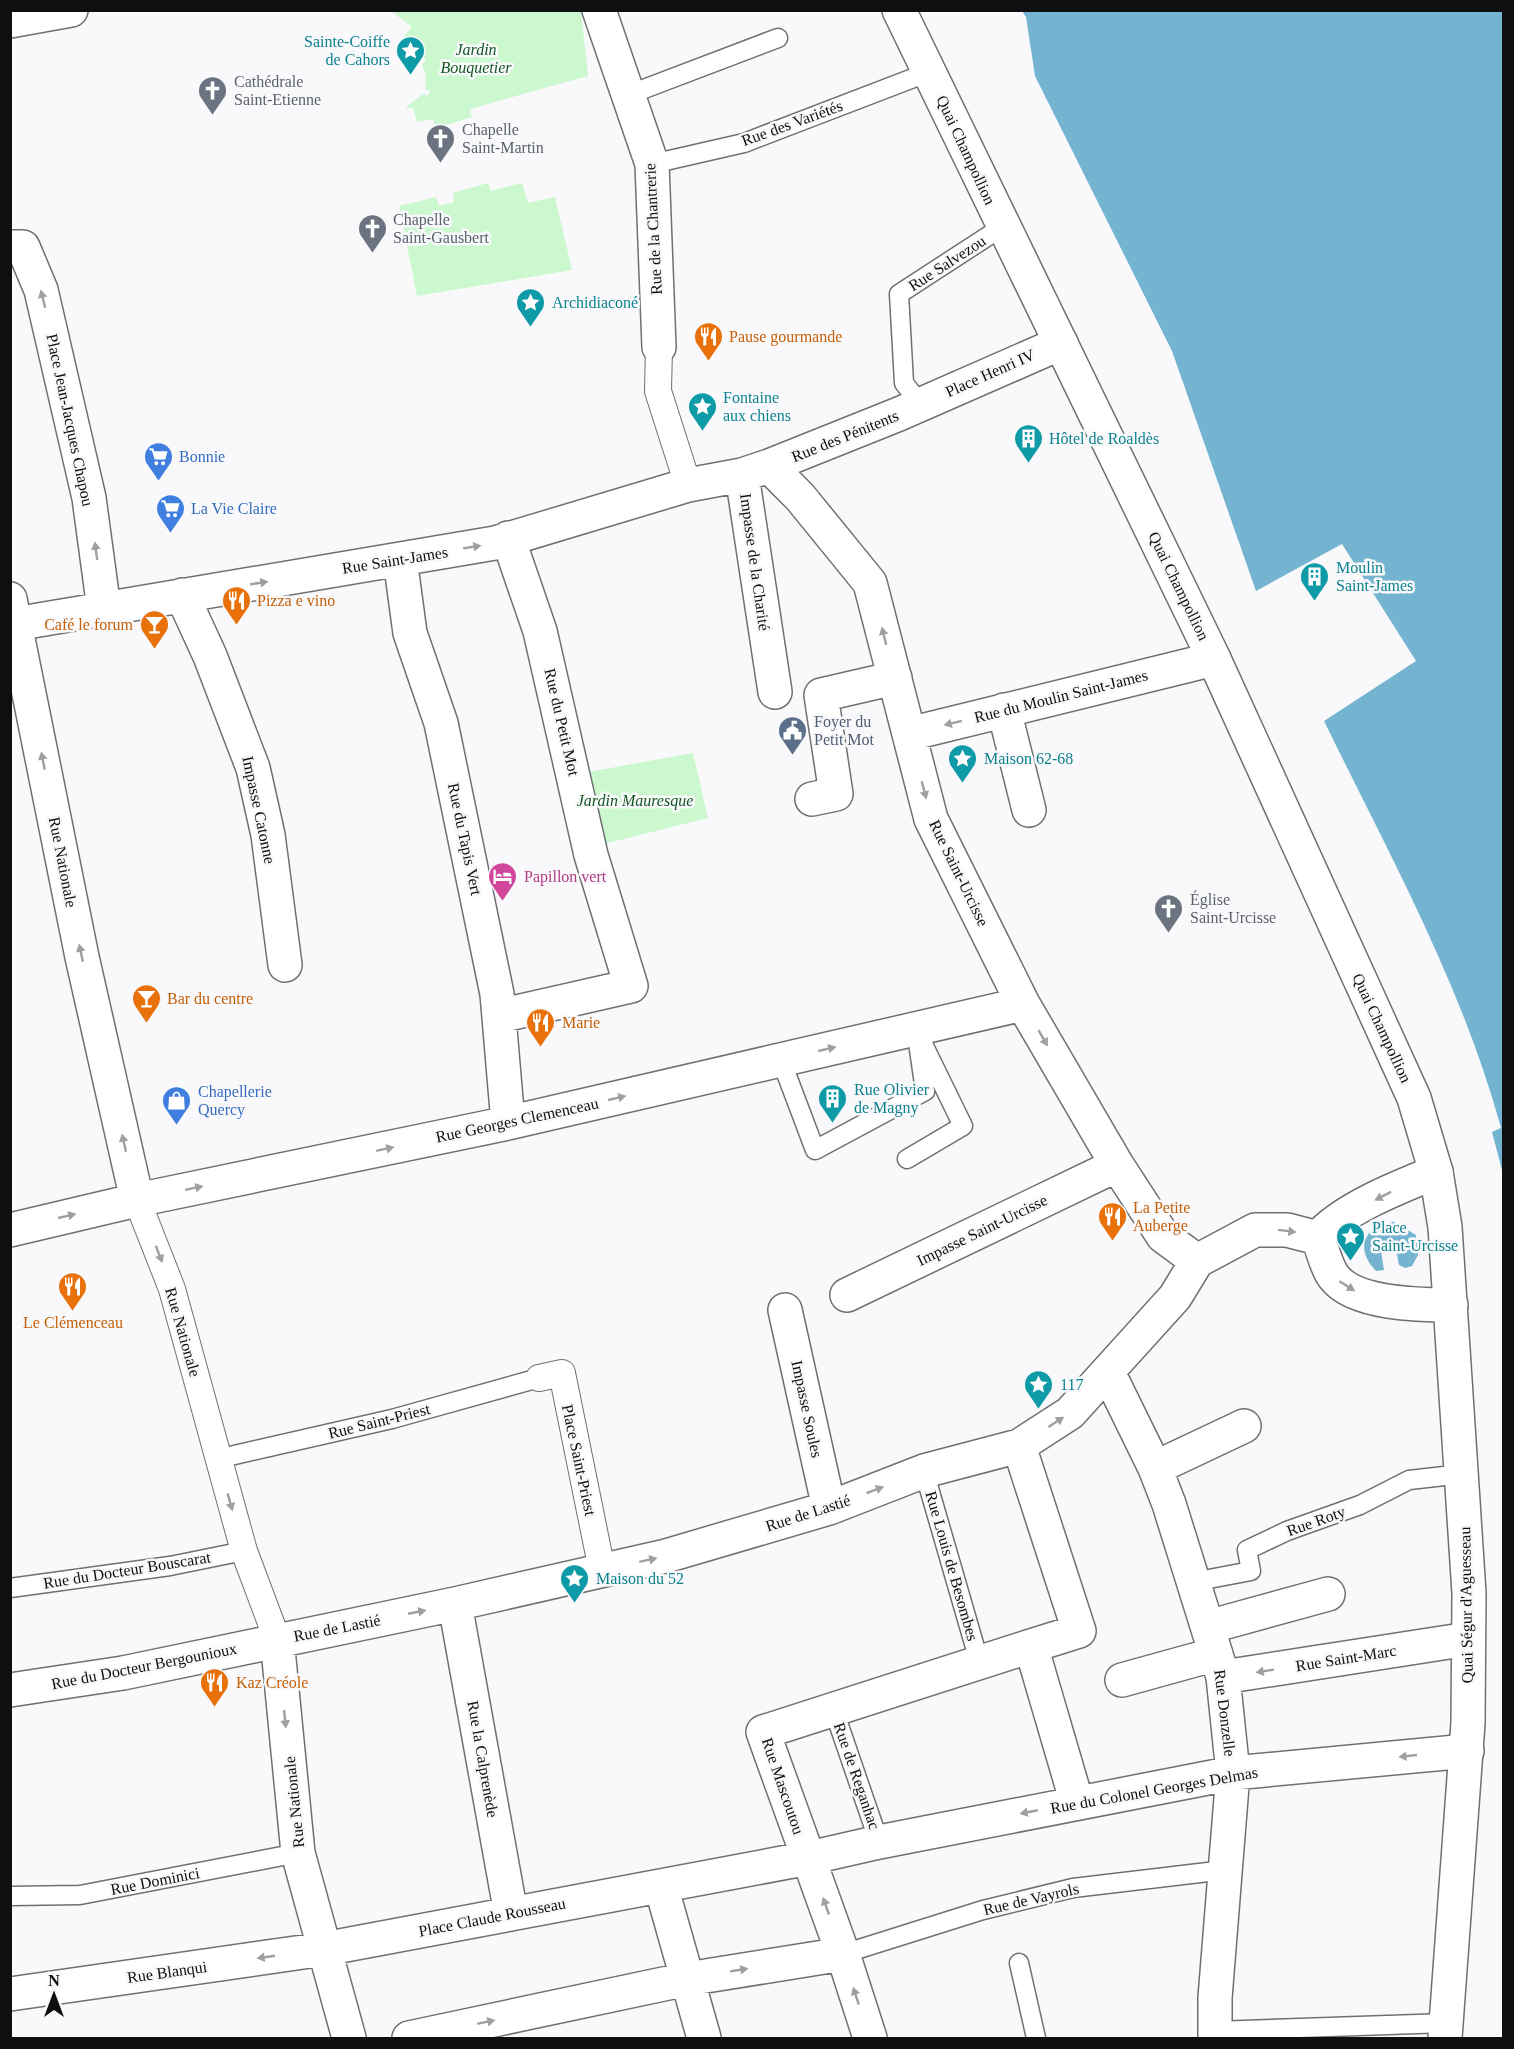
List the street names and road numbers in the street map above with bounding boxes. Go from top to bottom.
street label: Quai Champollion [932,93,999,208]
street label: Rue des Variétés [739,97,845,149]
street label: Rue de la Chantrerie [641,163,665,295]
street label: Rue Salvezou [905,232,989,294]
street label: Place Jean-Jacques Chapou [42,332,97,508]
street label: Place Henri IV [943,346,1038,400]
street label: Rue des Pénitents [789,407,901,465]
street label: Impasse de la Charité [736,492,773,632]
street label: Quai Champollion [1144,529,1213,643]
street label: Rue Saint-James [341,543,449,577]
street label: Rue du Moulin Saint-James [972,666,1150,726]
street label: Rue du Petit Mot [541,667,583,778]
street label: Impasse Catonne [238,755,279,866]
street label: Rue du Tapis Vert [444,781,485,897]
street label: Rue Nationale [46,815,80,909]
street label: Rue Saint-Urcisse [926,817,992,929]
street label: Quai Champollion [1348,971,1415,1086]
street label: Rue Georges Clemenceau [434,1094,600,1147]
street label: Impasse Saint-Urcisse [914,1191,1050,1270]
street label: Rue Nationale [162,1285,204,1379]
street label: Impasse Soules [787,1359,826,1459]
street label: Rue Saint-Priest [326,1400,432,1442]
street label: Place Saint-Priest [559,1403,599,1518]
street label: Rue Louis de Besombes [922,1489,982,1643]
street label: Rue de Lastié [764,1491,852,1535]
street label: Rue Roty [1284,1503,1348,1540]
street label: Quai Ségur d'Aguesseau [1456,1527,1477,1683]
street label: Rue du Docteur Bouscarat [42,1548,212,1592]
street label: Rue de Lastié [292,1611,382,1645]
street label: Rue du Docteur Bergounioux [50,1640,238,1693]
street label: Rue Saint-Marc [1294,1642,1398,1674]
street label: Rue Donzelle [1211,1669,1239,1757]
street label: Rue la Calprenède [463,1699,502,1819]
street label: Rue de Reganhac [830,1720,883,1832]
street label: Rue Mascoutou [759,1736,807,1836]
street label: Rue Nationale [281,1755,307,1849]
street label: Rue du Colonel Georges Delmas [1049,1763,1259,1818]
street label: Rue Dominici [109,1864,201,1898]
street label: Rue de Vayrols [982,1880,1081,1919]
street label: Place Claude Rousseau [417,1894,567,1940]
street label: Rue Blanqui [126,1958,209,1987]

